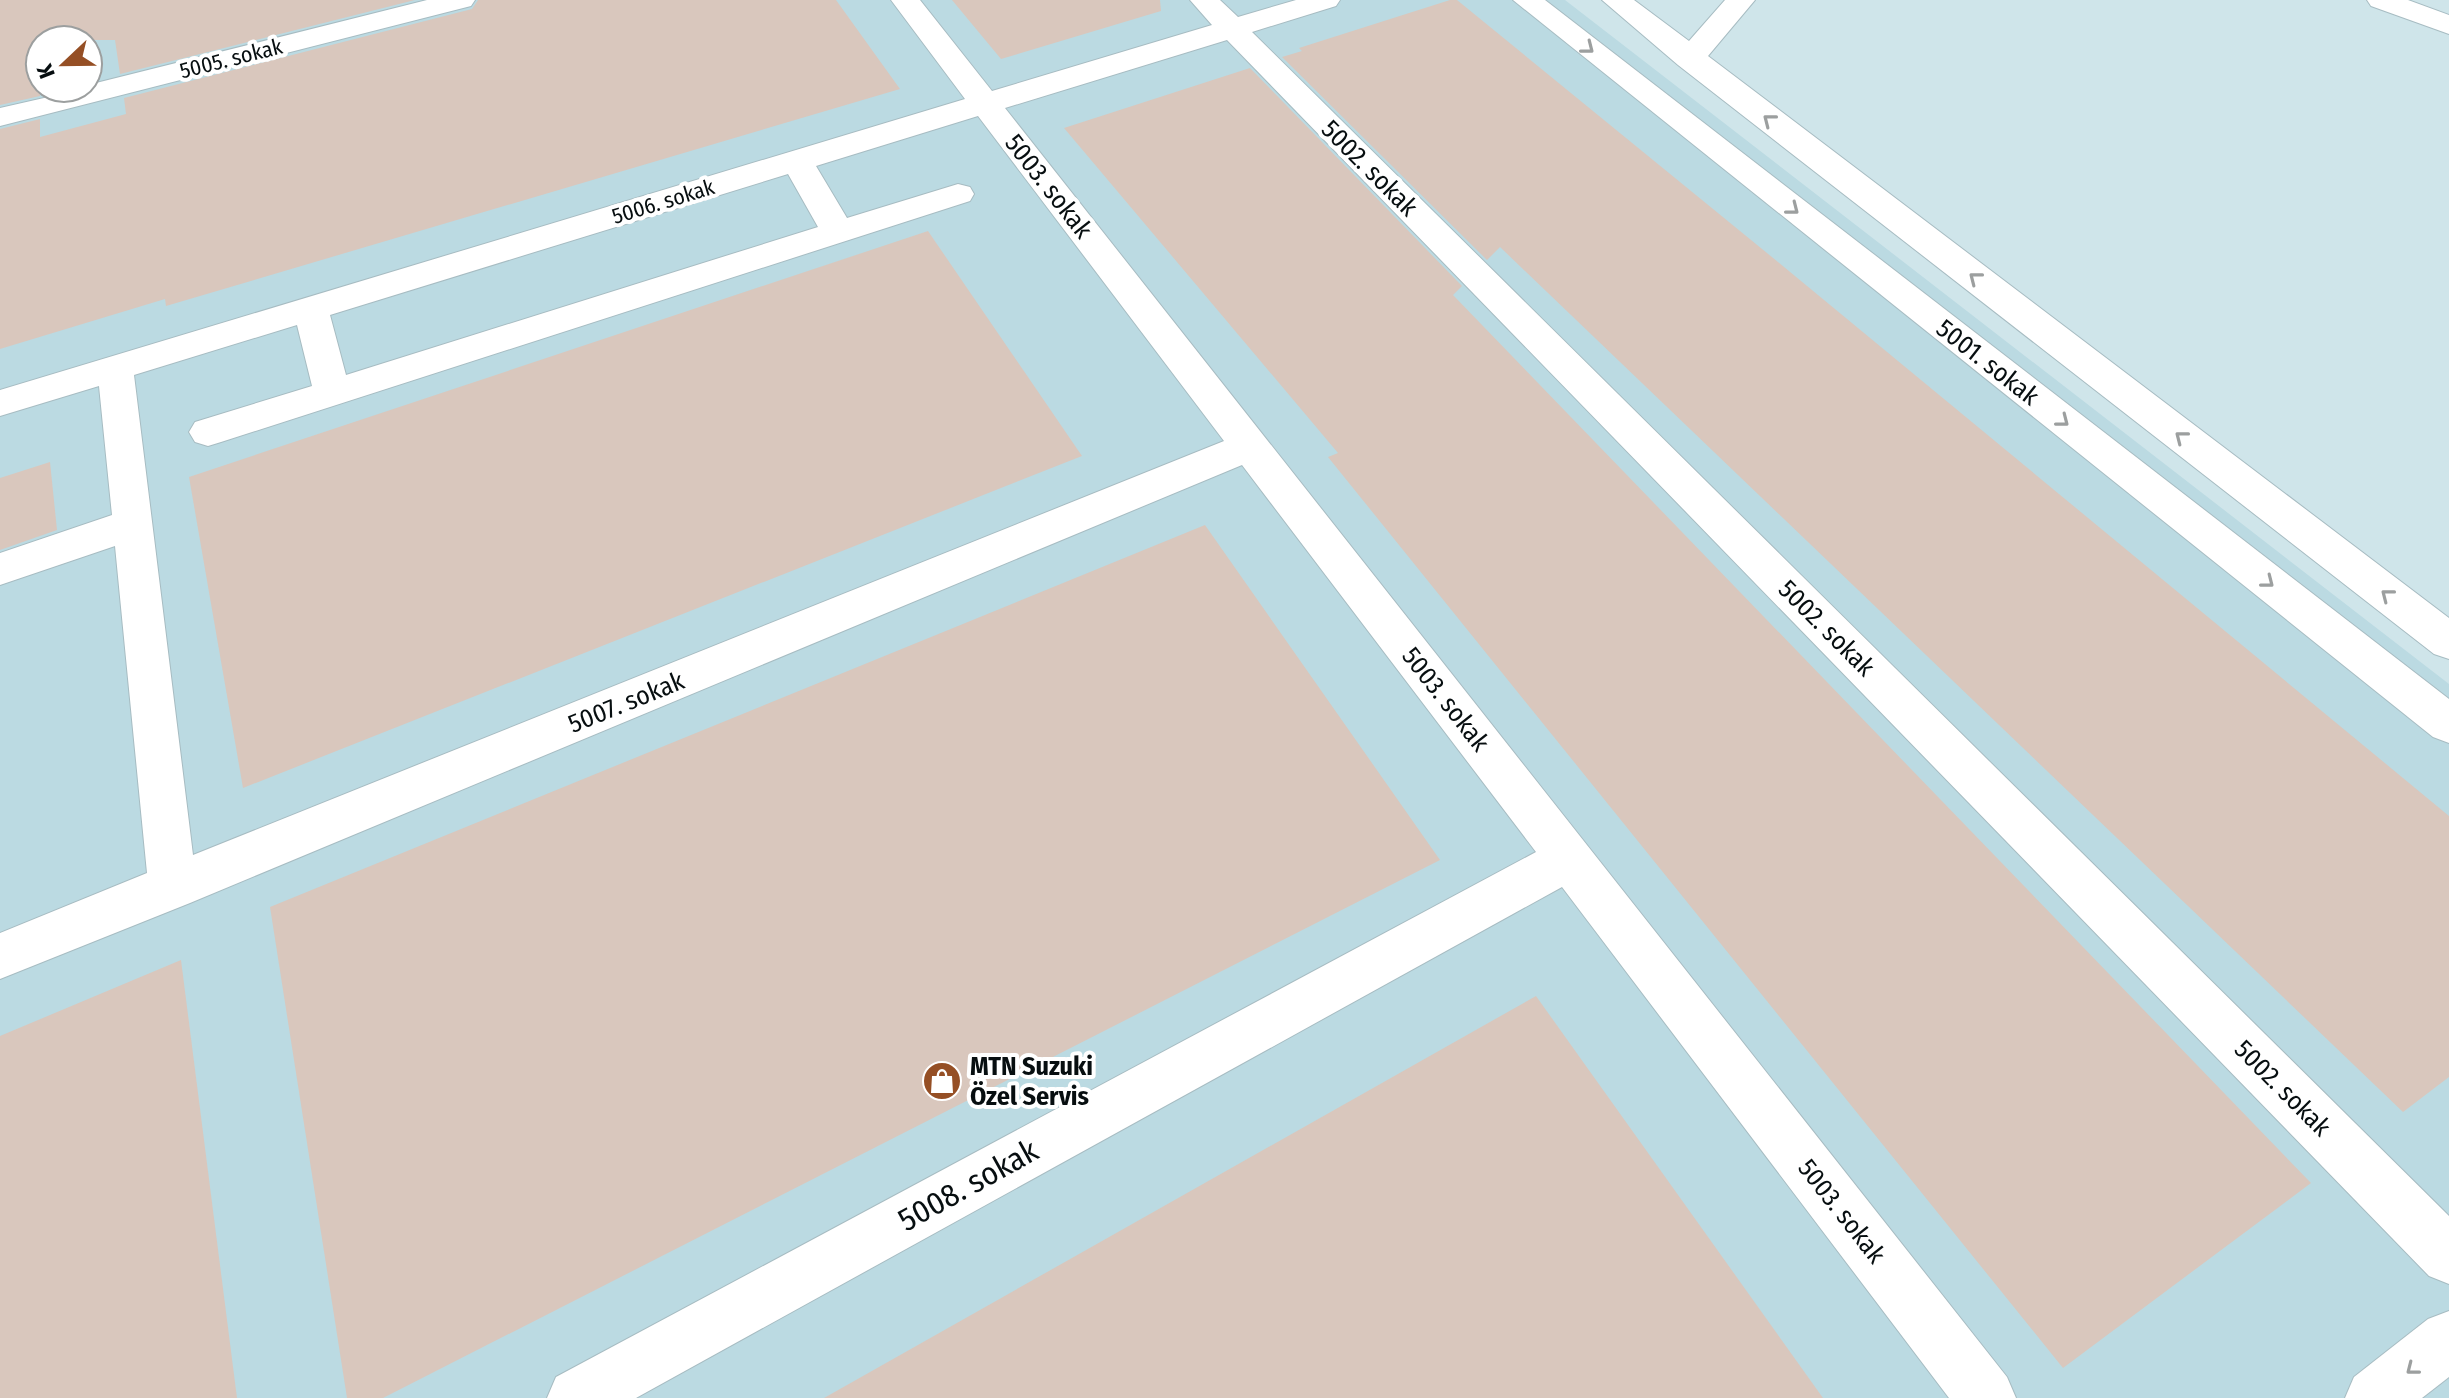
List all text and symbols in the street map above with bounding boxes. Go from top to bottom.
north arrow [24,24,104,104]
street label: 5005. sokak [177,33,286,84]
one-way arrow [1579,39,1594,53]
text: K [31,59,61,82]
street label: 5002. sokak [1315,114,1425,223]
one-way arrow [1763,115,1778,129]
street label: 5003. sokak [998,128,1099,245]
street label: 5006. sokak [609,173,718,230]
one-way arrow [1784,199,1799,213]
one-way arrow [1969,274,1984,288]
street label: 5001. sokak [1930,313,2046,413]
one-way arrow [2054,411,2068,426]
one-way arrow [2175,432,2190,446]
one-way arrow [2259,572,2274,586]
street label: 5002. sokak [1772,574,1882,683]
one-way arrow [2382,590,2396,605]
street label: 5003. sokak [1395,641,1496,758]
street label: 5007. sokak [564,665,689,740]
street label: 5002. sokak [2228,1034,2338,1143]
place label: MTN Suzuki Özel Servis [970,1051,1093,1112]
shop icon: MTN Suzuki Özel Servis [921,1060,963,1102]
street label: 5008. sokak [892,1131,1045,1239]
street label: 5003. sokak [1791,1153,1892,1270]
one-way arrow [2407,1359,2421,1374]

